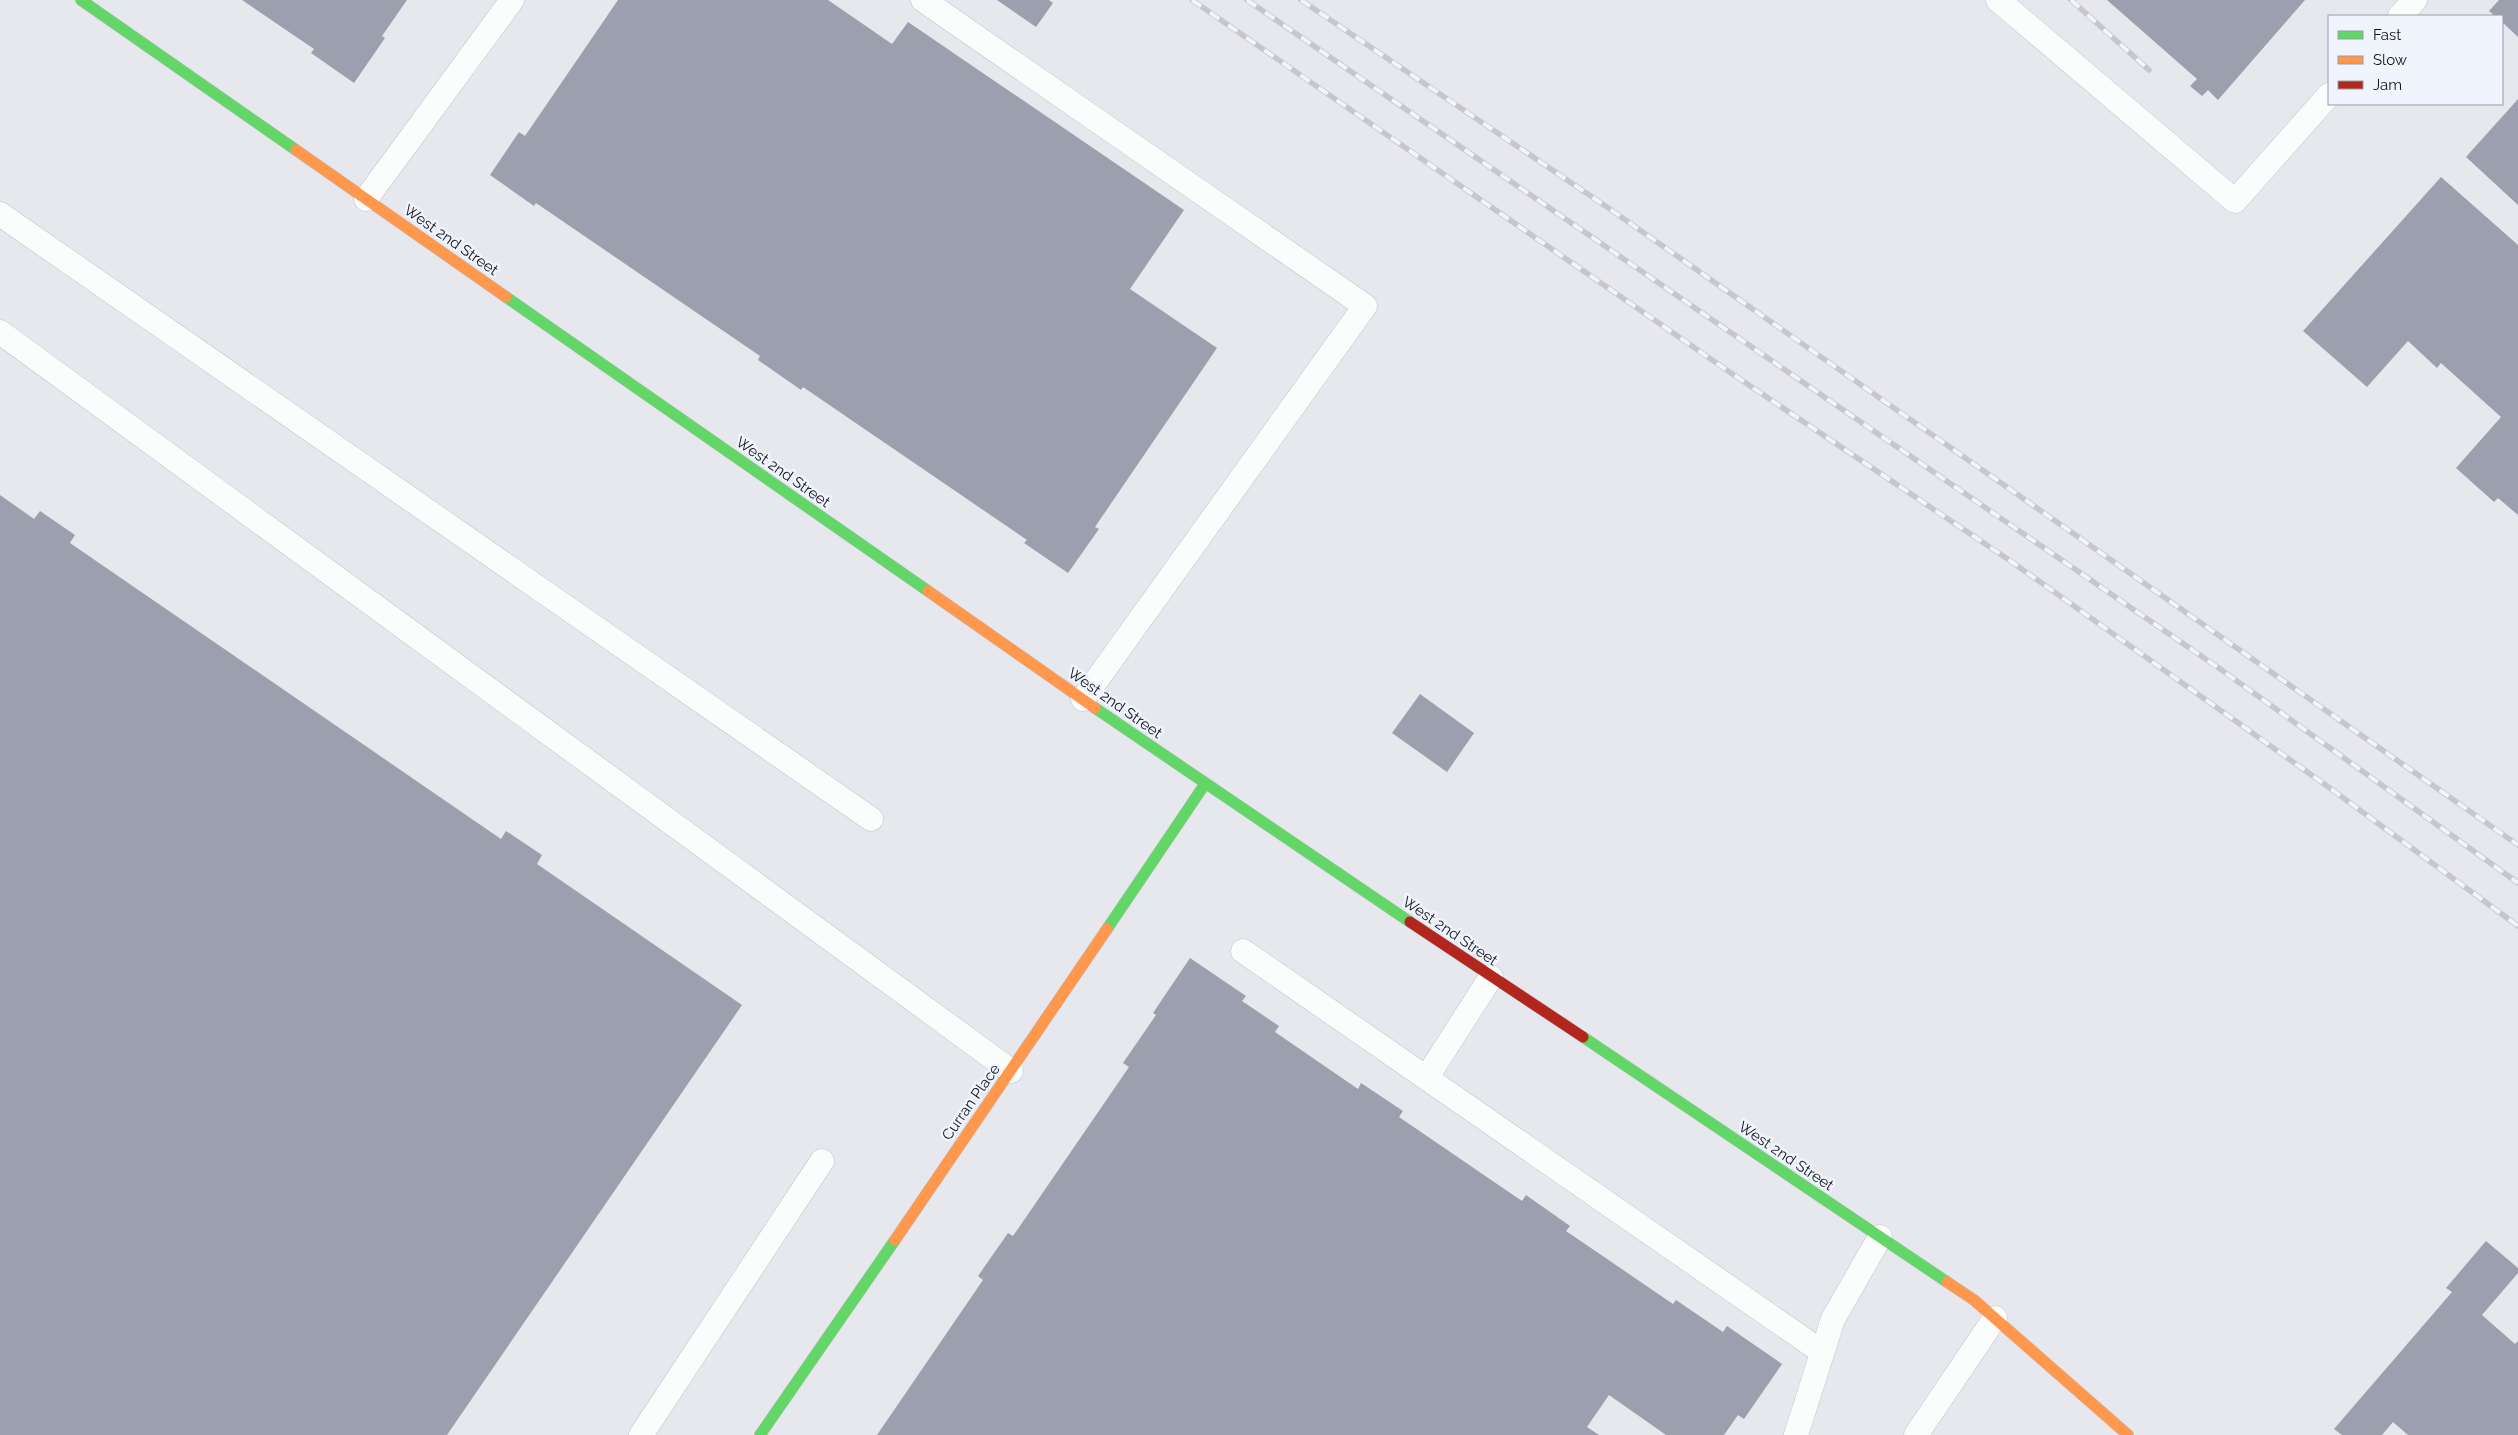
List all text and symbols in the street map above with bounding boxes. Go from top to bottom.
legend [2328,15,2503,105]
text: Fast [2373,26,2401,44]
text: Slow [2373,51,2407,69]
text: Jam [2373,76,2402,94]
street label: West 2nd Street [400,201,502,279]
street label: West 2nd Street [732,433,834,511]
street label: West 2nd Street [1064,664,1166,742]
street label: West 2nd Street [1399,893,1501,969]
street label: Curran Place [938,1060,1004,1144]
street label: West 2nd Street [1735,1118,1837,1194]

